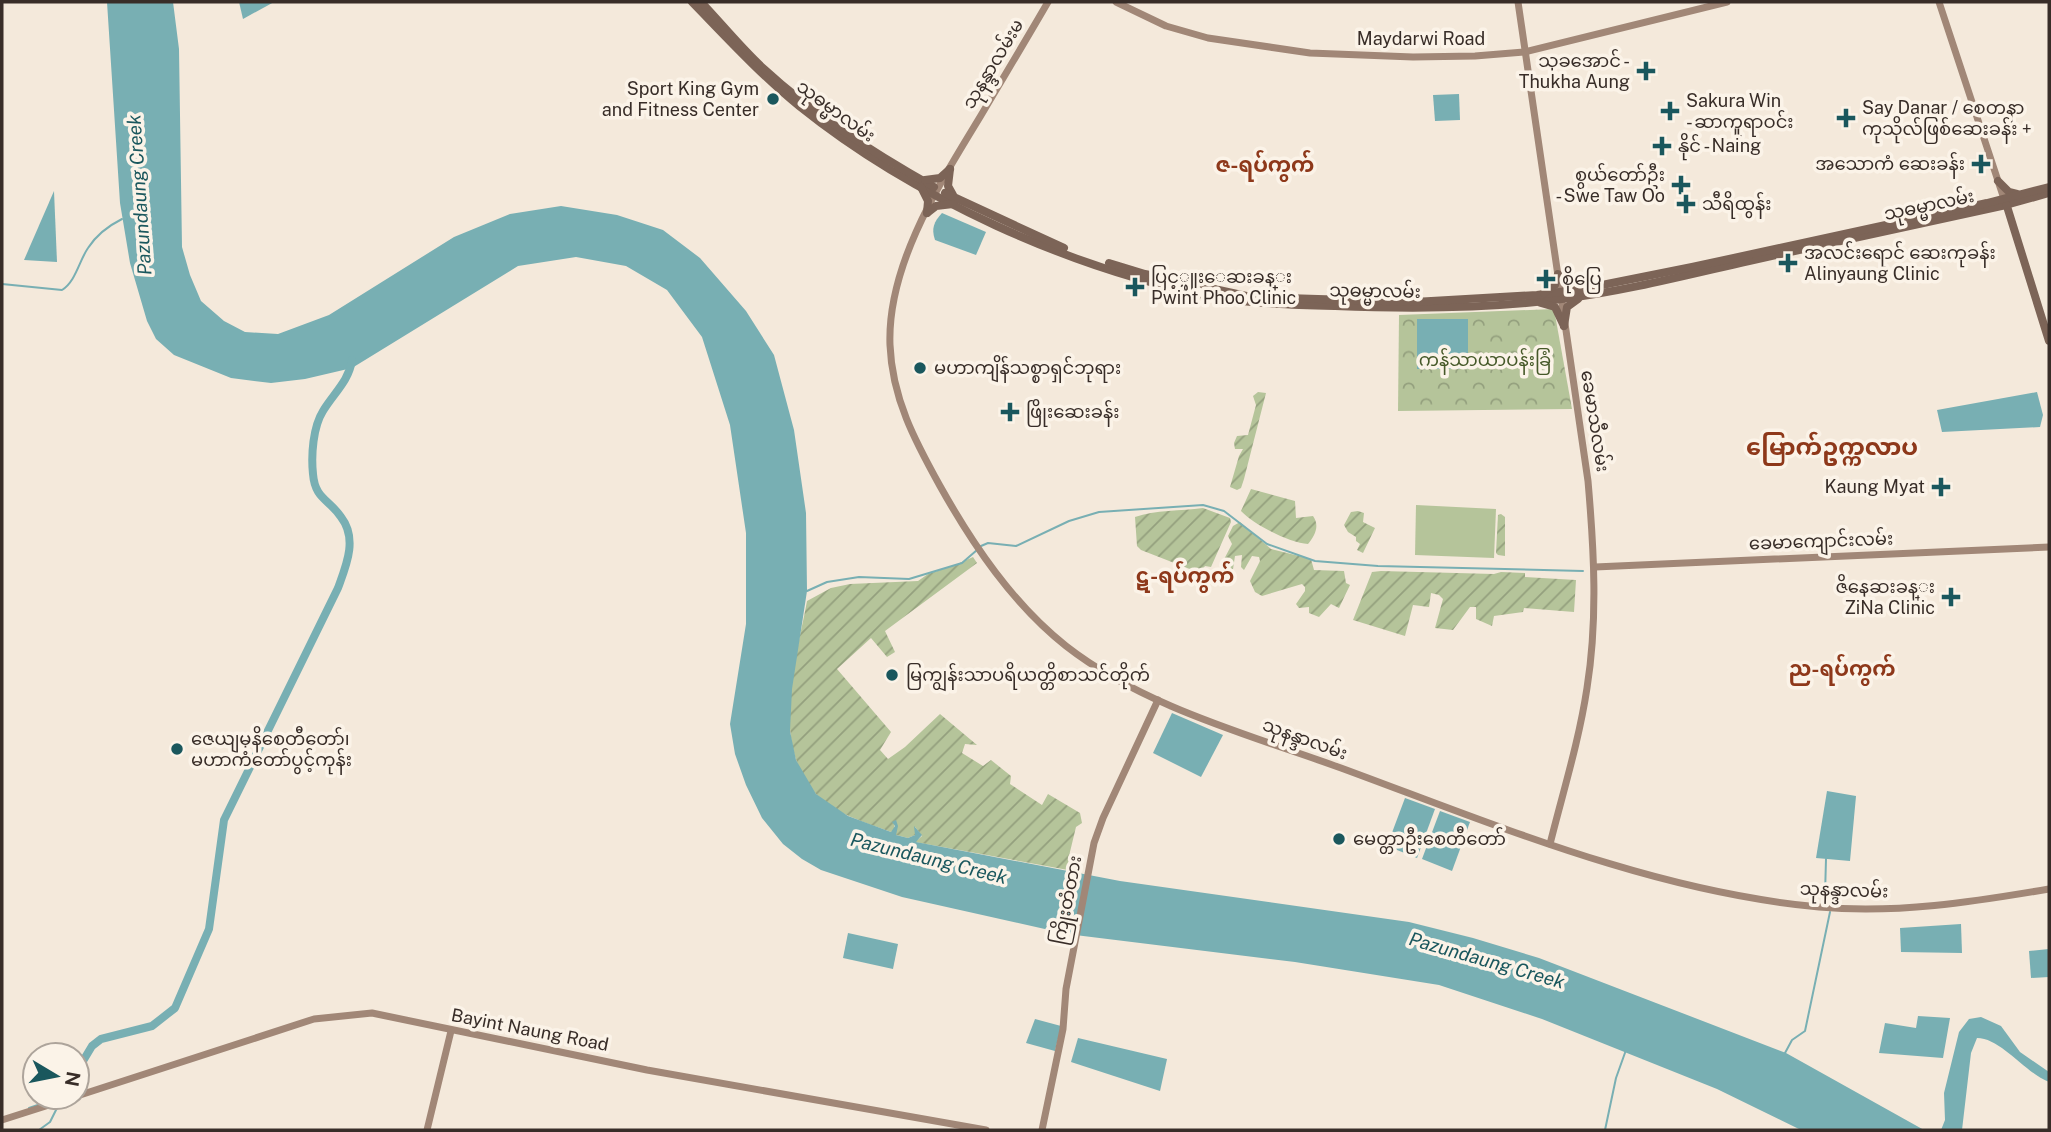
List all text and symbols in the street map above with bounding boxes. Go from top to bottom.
street label: သုနန္ဒာလမ်းမ [956,14,1032,115]
street label: Maydarwi Road [1357,28,1485,49]
place label: သုခအောင် - Thukha Aung [1519,48,1630,92]
marker: သုခအောင် - Thukha Aung [1636,61,1656,81]
street label: သုဓမ္မာလမ်း [790,74,881,150]
place label: Sport King Gym and Fitness Center [602,78,759,120]
place label: Sakura Win - ဆာကူရာဝင်း [1686,90,1794,137]
marker: Sport King Gym and Fitness Center [765,91,781,107]
place label: Say Danar / စေတနာ ကုသိုလ်ဖြစ်ဆေးခန်း + [1862,97,2032,144]
marker: Sakura Win - ဆာကူရာဝင်း [1660,101,1680,121]
marker: Say Danar / စေတနာ ကုသိုလ်ဖြစ်ဆေးခန်း + [1836,108,1856,128]
water label: Pazundaung Creek [122,113,156,276]
place label: နိုင် - Naing [1678,132,1761,161]
marker: နိုင် - Naing [1652,136,1672,156]
district label: ဇ-ရပ်ကွက် [1216,149,1314,182]
place label: အသောကံ ဆေးခန်း [1815,151,1965,179]
marker: အသောကံ ဆေးခန်း [1971,154,1991,174]
place label: စွယ်တော်ဦး - Swe Taw Oo [1555,162,1665,206]
marker: စွယ်တော်ဦး - Swe Taw Oo [1671,175,1691,195]
street label: သုဓမ္မာလမ်း [1882,183,1977,230]
place label: သီရိထွန်း [1702,190,1771,219]
marker: သီရိထွန်း [1676,194,1696,214]
place label: အလင်းရောင် ဆေးကုခန်း Alinyaung Clinic [1804,240,1996,284]
marker: အလင်းရောင် ဆေးကုခန်း Alinyaung Clinic [1778,253,1798,273]
place label: ပြင့္ဖူးေဆးခန္း Pwint Phoo Clinic [1151,265,1296,308]
place label: စိုပြေ [1562,265,1602,294]
marker: စိုပြေ [1536,269,1556,289]
marker: ပြင့္ဖူးေဆးခန္း Pwint Phoo Clinic [1125,277,1145,297]
street label: သုဓမ္မာလမ်း [1329,277,1421,307]
park label: ကန်သာယာပန်းခြံ [1419,347,1551,375]
place label: မဟာကျိန်သစ္စာရှင်ဘုရား [934,354,1121,383]
marker: မဟာကျိန်သစ္စာရှင်ဘုရား [912,360,928,376]
street label: ခေမာသီလမ်း [1577,368,1617,473]
place label: ဖြိုးဆေးခန်း [1026,398,1120,427]
marker: ဖြိုးဆေးခန်း [1000,402,1020,422]
district label: မြောက်‌ဥက္ကလာပ [1746,431,1918,466]
place label: Kaung Myat [1824,476,1925,497]
marker: Kaung Myat [1931,477,1951,497]
street label: ခေမာကျောင်းလမ်း [1748,525,1894,559]
district label: ဋ-ရပ်ကွက် [1136,560,1234,593]
place label: ဇိနေဆးခန္း ZiNa Clinic [1835,573,1935,618]
marker: ဇိနေဆးခန္း ZiNa Clinic [1941,587,1961,607]
district label: ည-ရပ်ကွက် [1788,653,1896,686]
place label: မြကျွန်းသာပရိယတ္တိစာသင်တိုက် [906,661,1150,692]
marker: မြကျွန်းသာပရိယတ္တိစာသင်တိုက် [884,667,900,683]
street label: သုနန္ဒာလမ်း [1258,712,1351,769]
place label: ဇေယျမုနိစေတီတော်၊ မဟာကံတော်ပွင့်ကုန်း [191,725,352,775]
marker: ဇေယျမုနိစေတီတော်၊ မဟာကံတော်ပွင့်ကုန်း [169,741,185,757]
place label: မေတ္တာဦးစေတီတော် [1353,825,1506,854]
water label: Pazundaung Creek [848,828,1010,888]
marker: မေတ္တာဦးစေတီတော် [1331,831,1347,847]
street label: ကြိုးတံတား [1045,853,1090,947]
street label: သုနန္ဒာလမ်း [1799,875,1889,907]
water label: Pazundaung Creek [1407,927,1568,993]
street label: Bayint Naung Road [450,1004,611,1055]
north arrow [21,1041,91,1111]
text: N [61,1070,85,1088]

